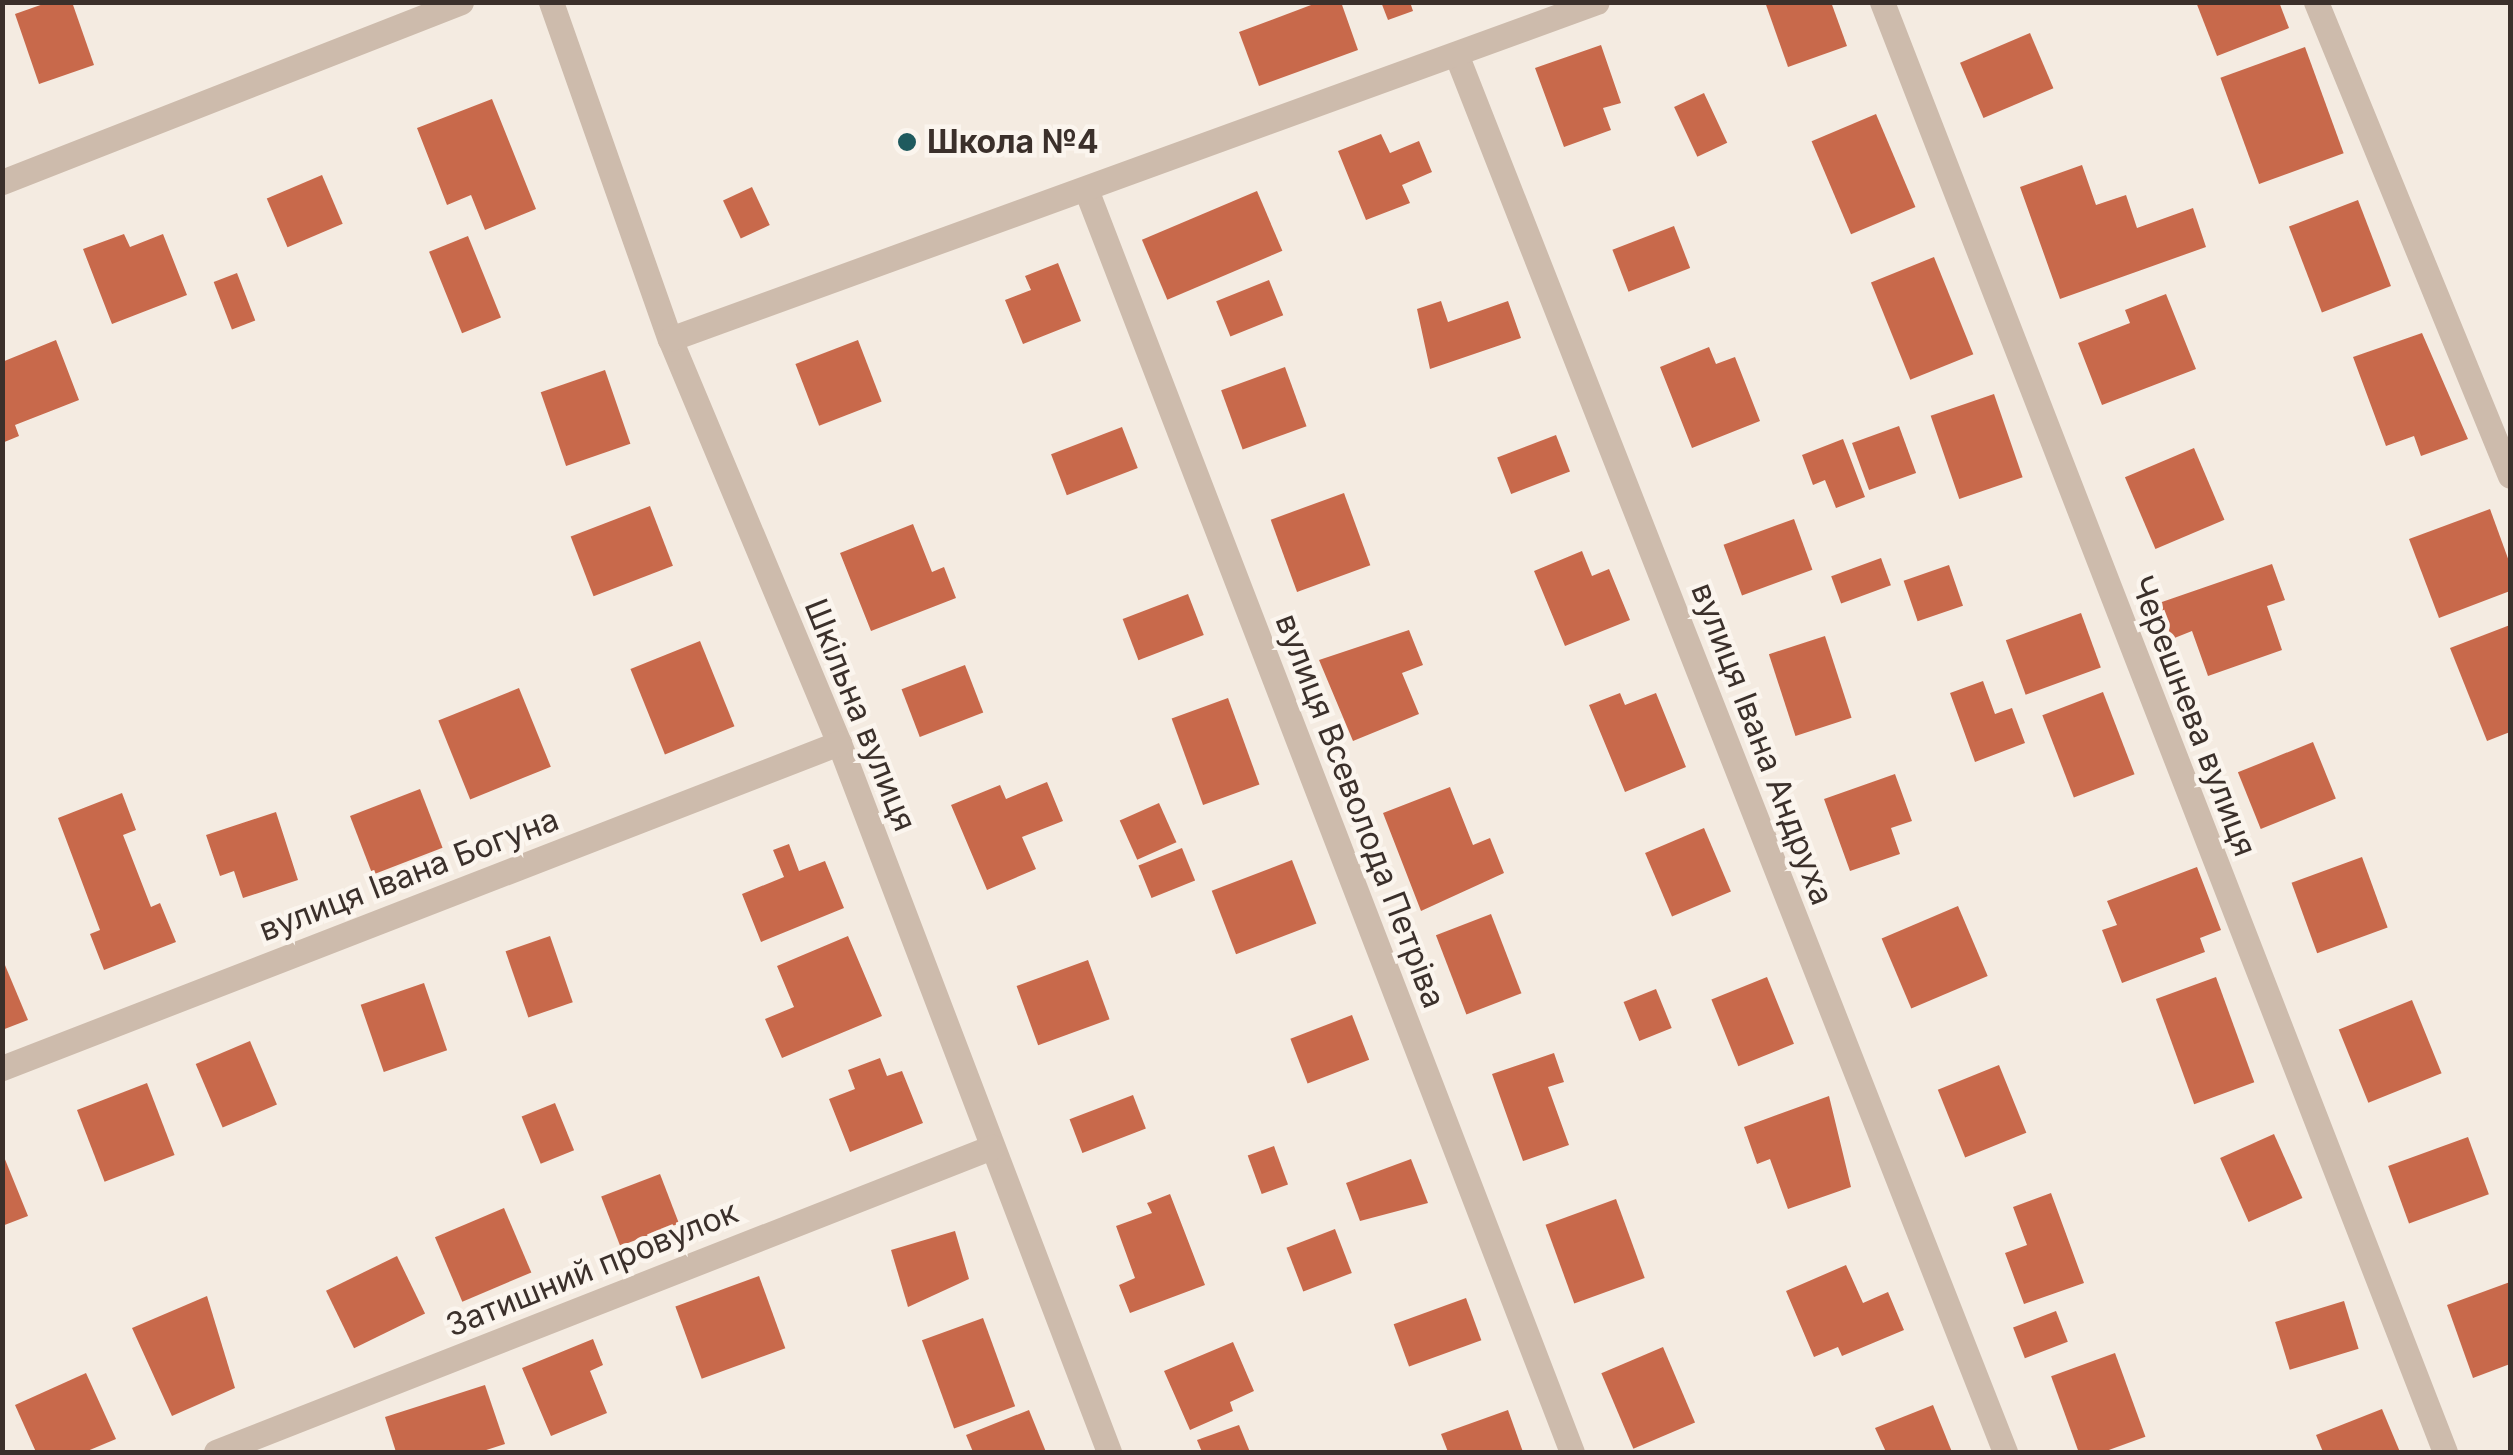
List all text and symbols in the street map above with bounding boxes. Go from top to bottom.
place label: Школа №4 [927,123,1099,161]
marker: Школа №4 [896,131,918,153]
street label: Черешнева вулиця [2122,570,2264,862]
street label: вулиця Івана Андруха [1683,578,1841,910]
street label: Шкільна вулиця [796,593,924,837]
street label: вулиця Всеволода Петріва [1267,609,1453,1013]
street label: вулиця Івана Богуна [254,800,564,950]
street label: Затишний провулок [441,1193,743,1345]

